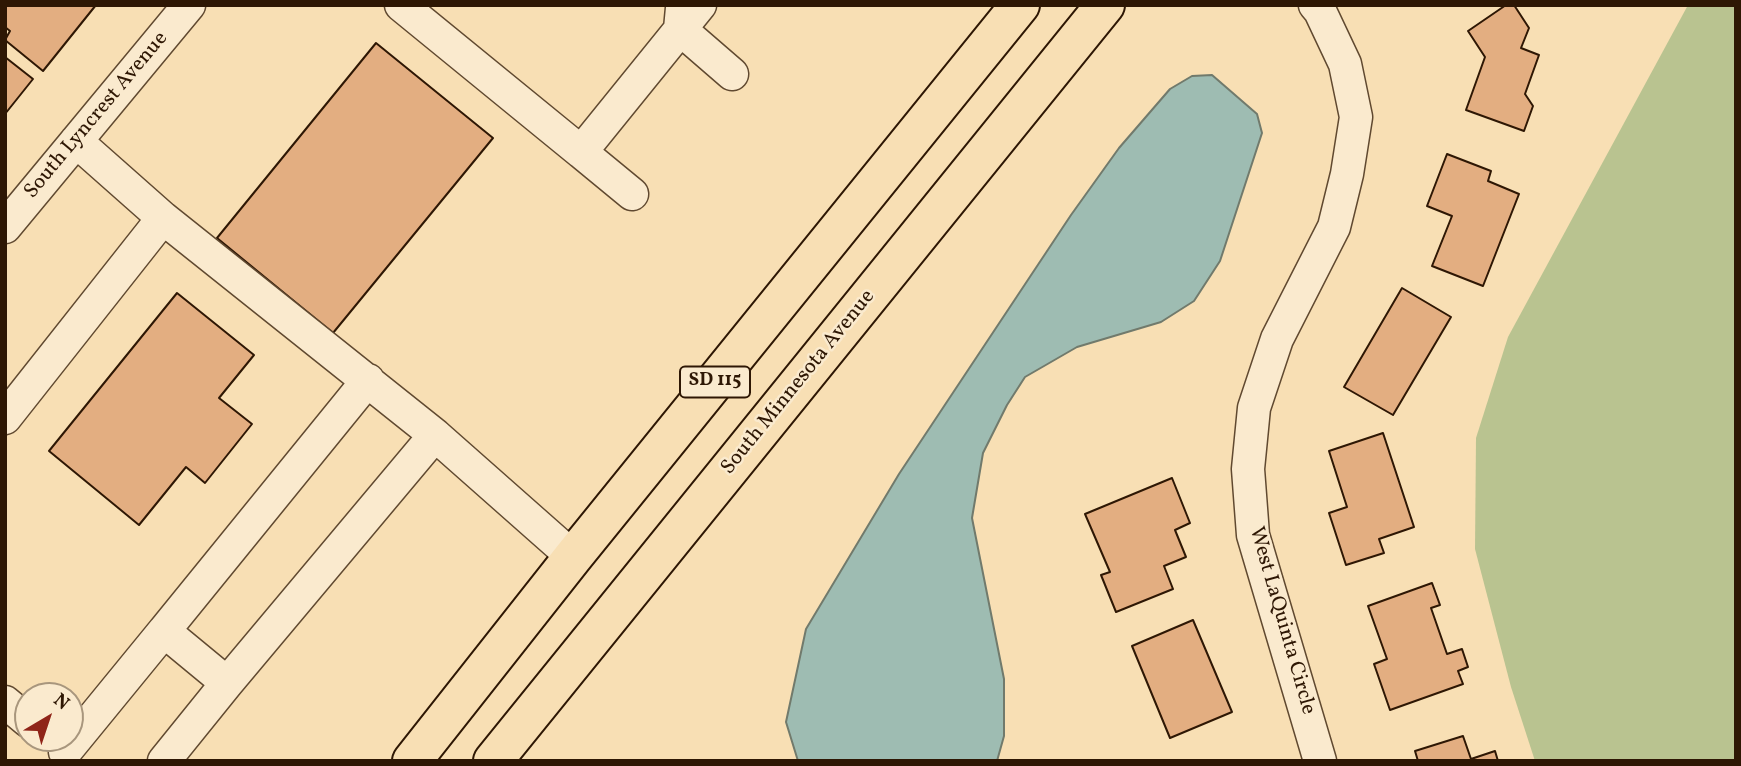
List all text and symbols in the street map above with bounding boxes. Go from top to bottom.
street label: South Lyncrest Avenue [20,27,174,205]
street label: South Minnesota Avenue [717,286,881,480]
road number: SD 115 [680,366,750,398]
street label: West LaQuinta Circle [1242,524,1320,718]
north arrow [14,682,84,752]
text: N [47,688,74,717]

